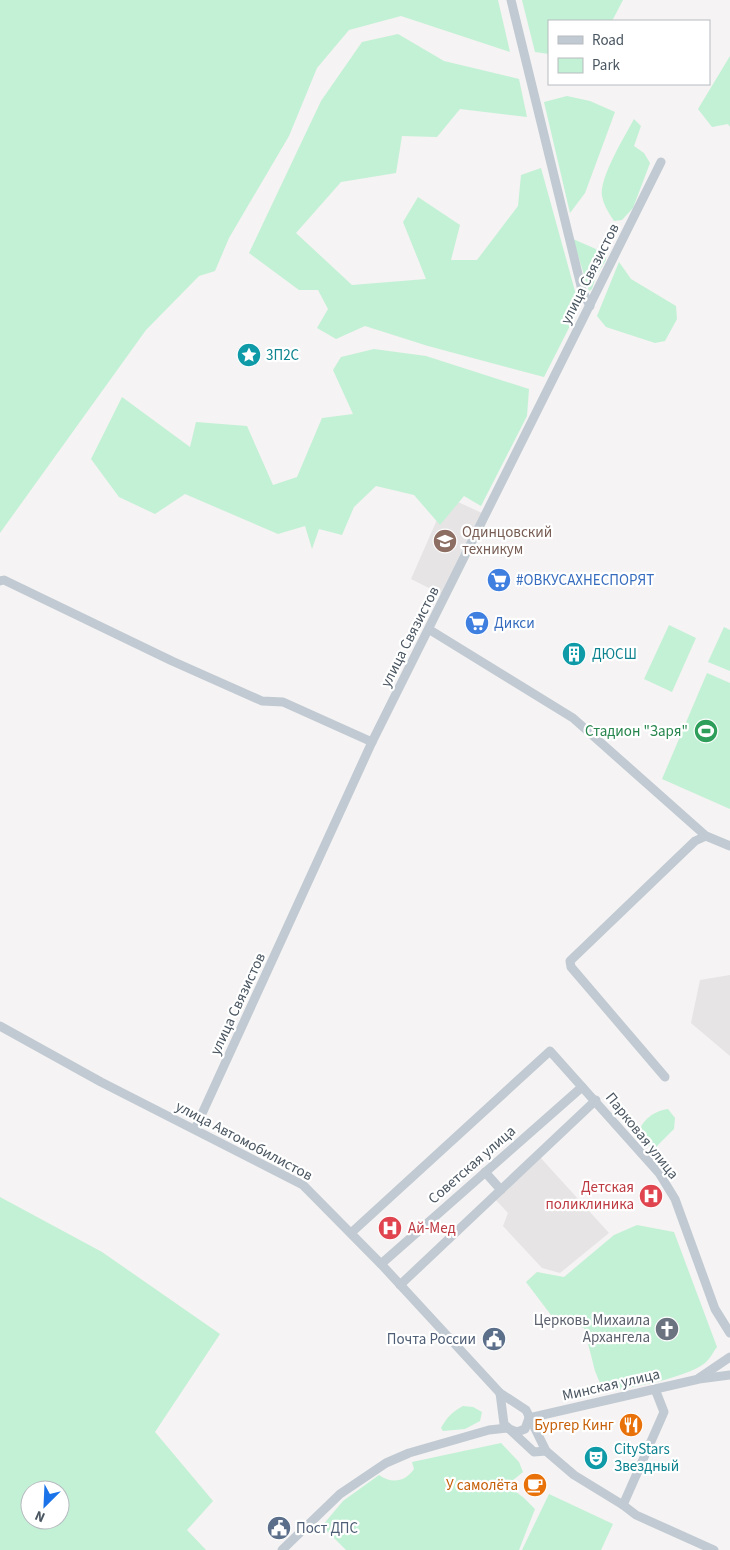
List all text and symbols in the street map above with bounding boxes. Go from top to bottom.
legend [548,20,710,85]
text: Road [592,30,624,51]
text: Park [592,55,621,76]
street label: улица Связистов [556,220,625,328]
place icon: 3П2С [236,342,262,368]
place label: 3П2С [266,345,300,366]
place label: Одинцовский техникум [462,522,552,560]
school or university icon: Одинцовский техникум [432,528,458,554]
supermarket icon: #ОВКУСАХНЕСПОРЯТ [486,567,512,593]
place label: #ОВКУСАХНЕСПОРЯТ [516,570,654,591]
street label: улица Связистов [376,583,445,691]
supermarket icon: Дикси [464,610,490,636]
place label: Дикси [494,613,535,634]
building icon: ДЮСШ [561,641,587,667]
place label: ДЮСШ [592,644,637,665]
sports icon: Стадион "Заря" [693,718,719,744]
place label: Стадион "Заря" [585,721,688,742]
street label: улица Связистов [205,949,271,1059]
street label: Парковая улица [600,1088,684,1184]
street label: улица Автомобилистов [172,1096,317,1186]
street label: Советская улица [424,1121,520,1209]
place label: Детская поликлиника [546,1177,634,1215]
hospital icon: Детская поликлиника [638,1183,664,1209]
hospital icon: Ай-Мед [377,1215,403,1241]
place label: Ай-Мед [408,1218,456,1239]
place label: Церковь Михаила Архангела [534,1310,650,1348]
church icon: Церковь Михаила Архангела [654,1316,680,1342]
public building icon: Почта России [481,1326,507,1352]
place label: Почта России [387,1329,476,1350]
street label: Минская улица [560,1364,662,1406]
restaurant icon: Бургер Кинг [618,1412,644,1438]
place label: Бургер Кинг [534,1415,614,1436]
place label: CityStars Звездный [614,1439,679,1477]
theatre icon: CityStars Звездный [583,1445,609,1471]
cafe icon: У самолёта [522,1472,548,1498]
place label: У самолёта [446,1475,518,1496]
north arrow [20,1480,70,1530]
text: N [32,1505,48,1527]
public building icon: Пост ДПС [266,1515,292,1541]
place label: Пост ДПС [296,1518,359,1539]

